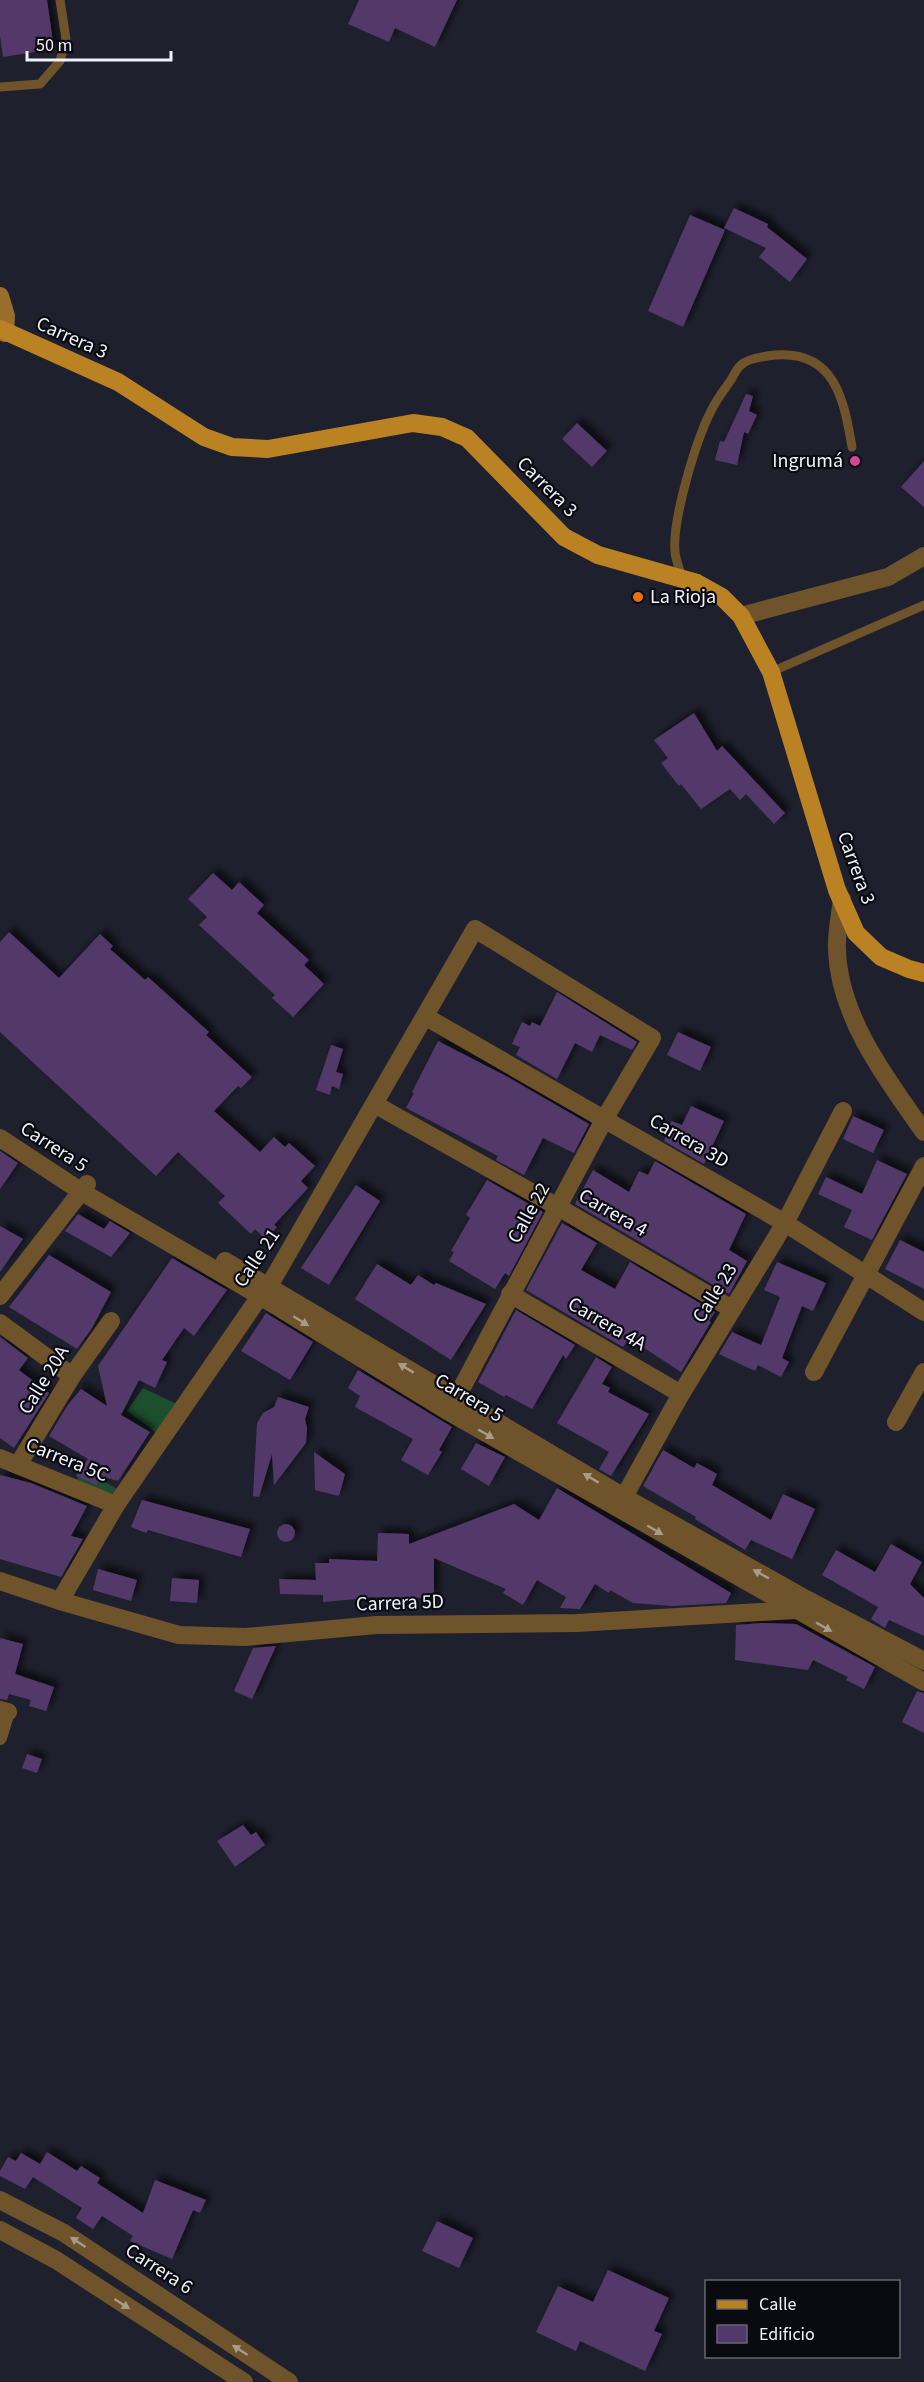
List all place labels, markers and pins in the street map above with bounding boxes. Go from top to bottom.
place label: Ingrumá [772,447,843,475]
marker: Ingrumá [848,454,862,468]
place label: La Rioja [650,583,716,611]
marker: La Rioja [631,590,645,604]

